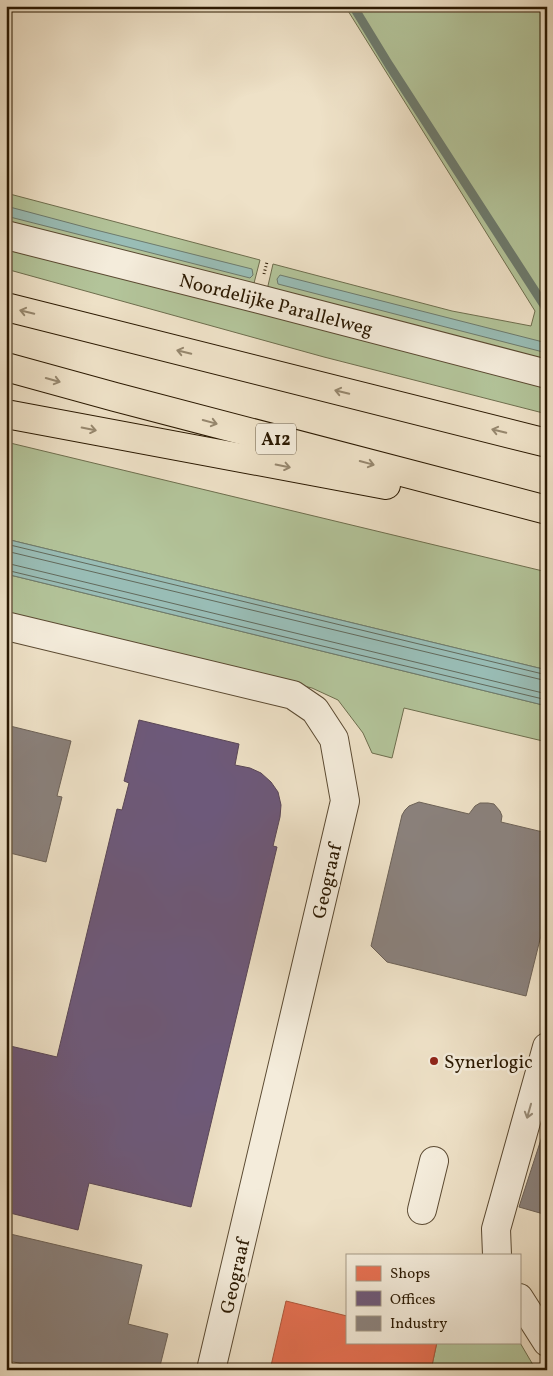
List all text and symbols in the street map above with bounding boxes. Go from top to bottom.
street label: Noordelijke Parallelweg [176,268,375,343]
one-way arrow [19,307,35,316]
one-way arrow [177,347,193,356]
one-way arrow [45,376,61,385]
one-way arrow [334,387,350,396]
one-way arrow [202,418,218,427]
road number: A12 [256,424,296,454]
one-way arrow [80,425,96,435]
one-way arrow [492,426,508,436]
one-way arrow [359,459,375,469]
one-way arrow [274,461,290,471]
street label: Geograaf [307,840,350,921]
place label: Synerlogic [444,1050,533,1076]
marker: Synerlogic [428,1055,440,1067]
one-way arrow [523,1103,533,1119]
street label: Geograaf [215,1235,258,1316]
legend [346,1254,520,1344]
text: Shops [390,1264,430,1285]
text: Offices [390,1290,435,1311]
text: Industry [390,1314,447,1335]

